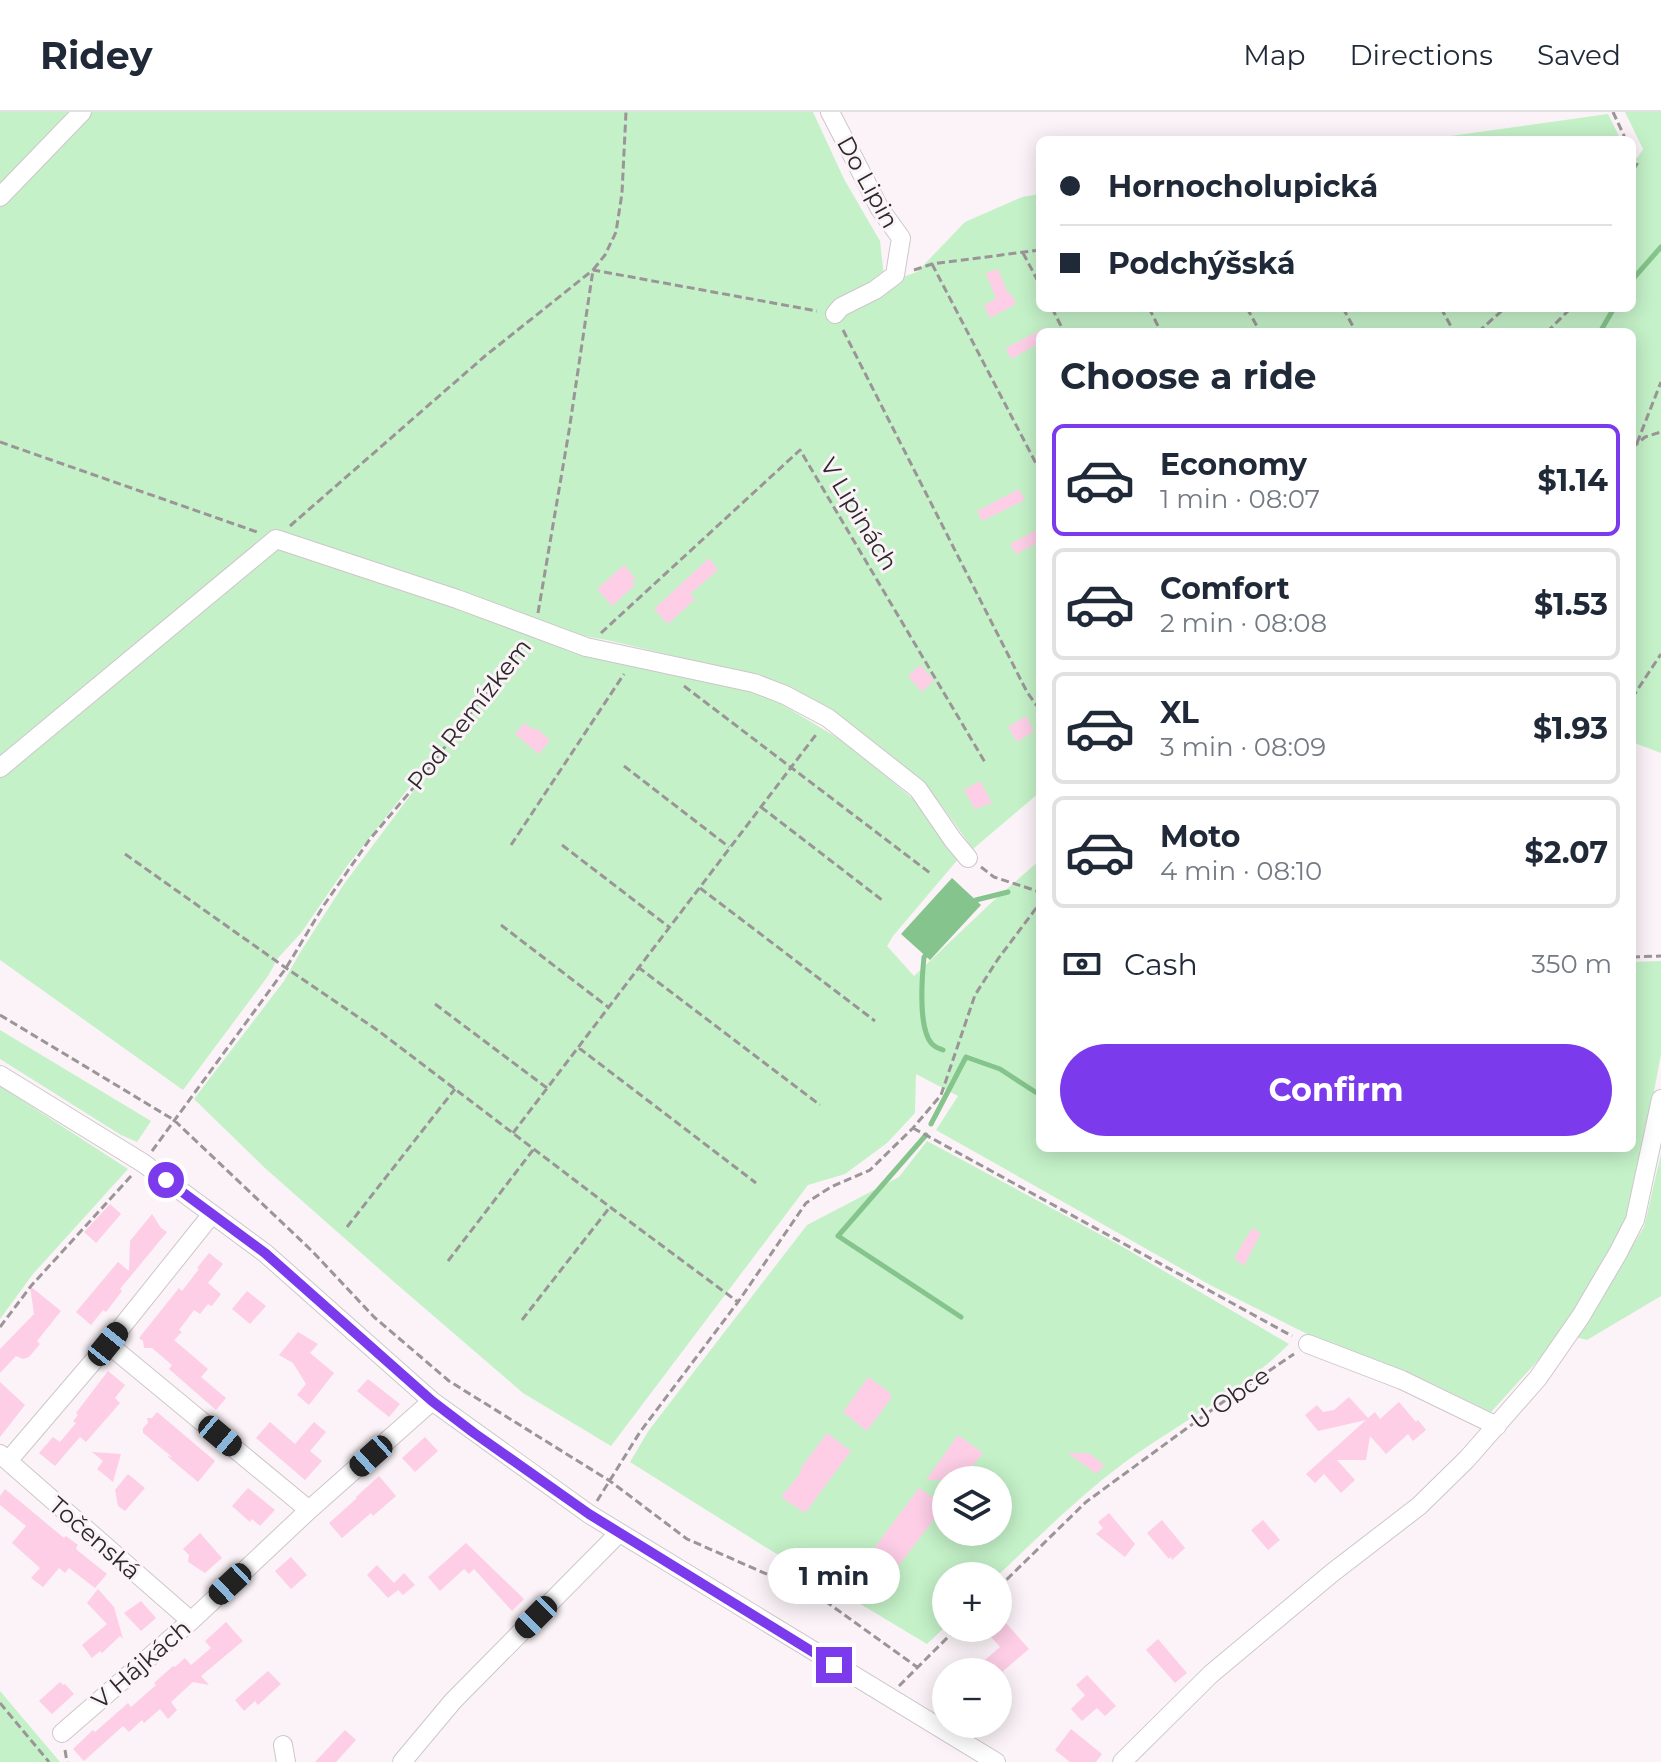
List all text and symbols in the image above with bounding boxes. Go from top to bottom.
text: Ridey [40,32,152,79]
text: Map [1243,38,1305,72]
text: Directions [1349,38,1493,72]
text: Saved [1537,38,1621,72]
street label: Do Lipin [831,131,905,233]
text: Hornocholupická [1108,168,1378,205]
text: Podchýšská [1108,245,1296,282]
text: Choose a ride [1060,354,1317,398]
icon: car [1064,444,1136,516]
text: Economy [1160,446,1307,483]
street label: V Lipinách [814,452,904,576]
text: $1.14 [1538,462,1608,499]
text: 1 min · 08:07 [1160,483,1320,515]
icon: car [1064,568,1136,640]
text: Comfort [1160,570,1290,607]
text: $1.53 [1534,586,1608,623]
text: 2 min · 08:08 [1160,607,1327,639]
street label: Pod Remízkem [401,632,537,796]
icon: car [1064,692,1136,764]
text: XL [1160,694,1199,731]
text: $1.93 [1533,710,1608,747]
text: 3 min · 08:09 [1160,731,1326,763]
icon: car [1064,816,1136,888]
text: Moto [1160,818,1241,855]
text: $2.07 [1525,834,1608,871]
text: 4 min · 08:10 [1160,855,1322,887]
icon: cash [1060,942,1104,986]
text: Cash [1124,946,1198,983]
text: 350 m [1531,948,1612,980]
button: Confirm [1060,1044,1612,1136]
route start [148,1162,184,1198]
car [84,1318,132,1370]
street label: U Obce [1185,1360,1275,1436]
car [194,1411,246,1461]
car [345,1431,397,1481]
map controls [932,1466,1012,1738]
button: layers [932,1466,1012,1546]
street label: Točenská [43,1490,147,1586]
callout: 1 min [768,1549,900,1605]
car [204,1559,256,1609]
text: 1 min [799,1560,869,1592]
button: + [932,1562,1012,1642]
car [511,1592,561,1642]
street label: V Hájkách [86,1613,196,1715]
route end [816,1647,852,1683]
button: − [932,1658,1012,1738]

